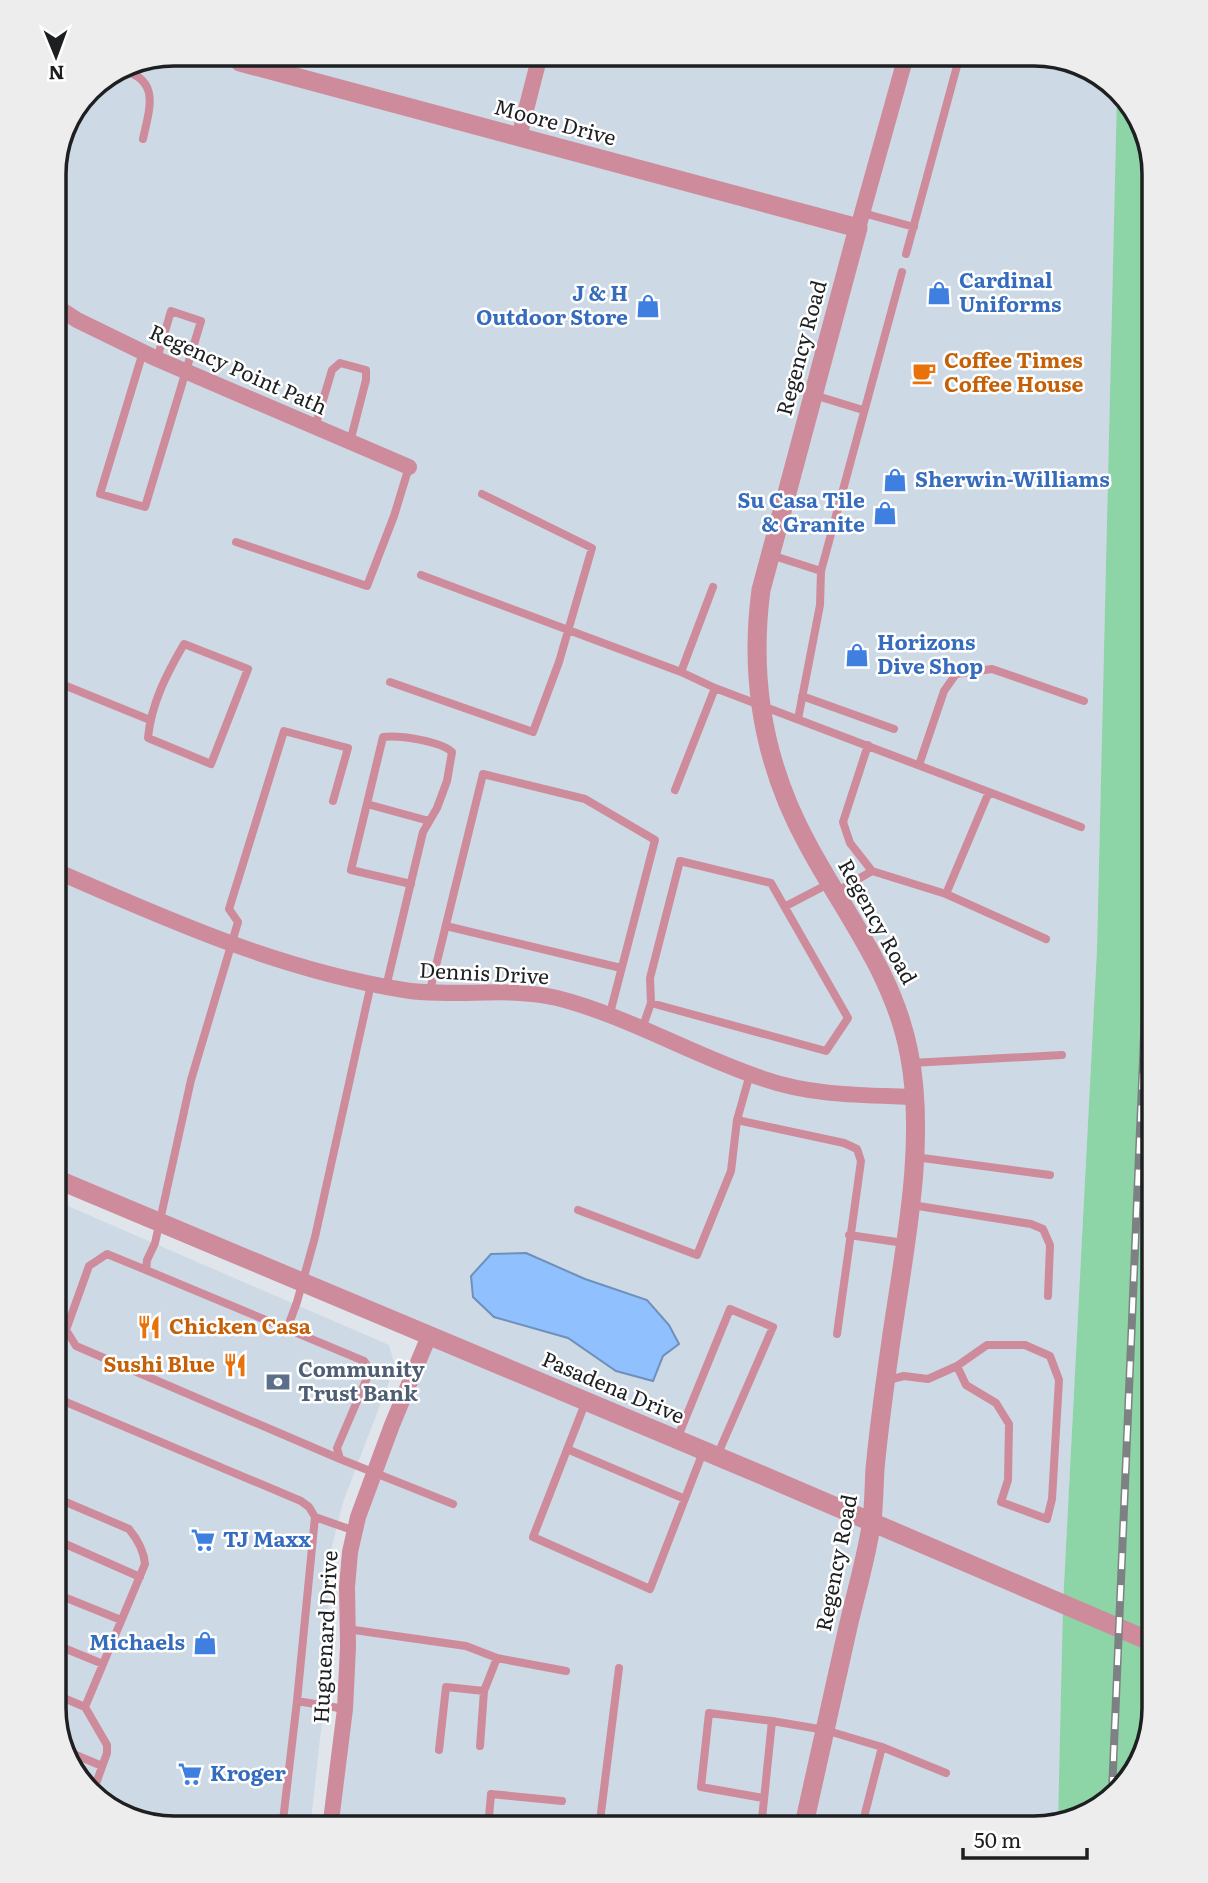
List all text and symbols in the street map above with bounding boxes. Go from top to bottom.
north arrow [21,21,91,91]
text: N [48,60,65,88]
street label: Moore Drive [491,89,620,152]
place label: Cardinal Uniforms [959,263,1062,318]
place label: J & H Outdoor Store [476,276,628,331]
street label: Regency Road [767,276,833,418]
shop icon: Cardinal Uniforms [925,279,953,307]
shop icon: J & H Outdoor Store [634,292,662,320]
street label: Regency Point Path [145,315,333,421]
place label: Coffee Times Coffee House [944,343,1083,398]
cafe icon: Coffee Times Coffee House [910,359,938,387]
place label: Sherwin-Williams [915,462,1110,493]
shop icon: Sherwin-Williams [881,466,909,494]
place label: Su Casa Tile & Granite [738,483,865,538]
shop icon: Su Casa Tile & Granite [871,499,899,527]
place label: Horizons Dive Shop [877,625,983,680]
shop icon: Horizons Dive Shop [843,641,871,669]
street label: Regency Road [832,852,927,989]
street label: Dennis Drive [418,953,550,990]
place label: Chicken Casa [169,1309,312,1340]
restaurant icon: Chicken Casa [135,1313,163,1341]
street label: Pasadena Drive [538,1342,690,1430]
place label: Sushi Blue [103,1347,215,1378]
restaurant icon: Sushi Blue [221,1351,249,1379]
place label: Community Trust Bank [298,1352,425,1407]
bank icon: Community Trust Bank [264,1368,292,1396]
street label: Regency Road [806,1491,863,1634]
place label: TJ Maxx [223,1522,311,1553]
supermarket icon: TJ Maxx [189,1526,217,1554]
street label: Huguenard Drive [303,1549,344,1724]
place label: Michaels [89,1625,185,1656]
shop icon: Michaels [191,1629,219,1657]
place label: Kroger [210,1756,286,1787]
supermarket icon: Kroger [176,1760,204,1788]
scale bar [963,1816,1087,1860]
text: 50 m [974,1823,1021,1854]

